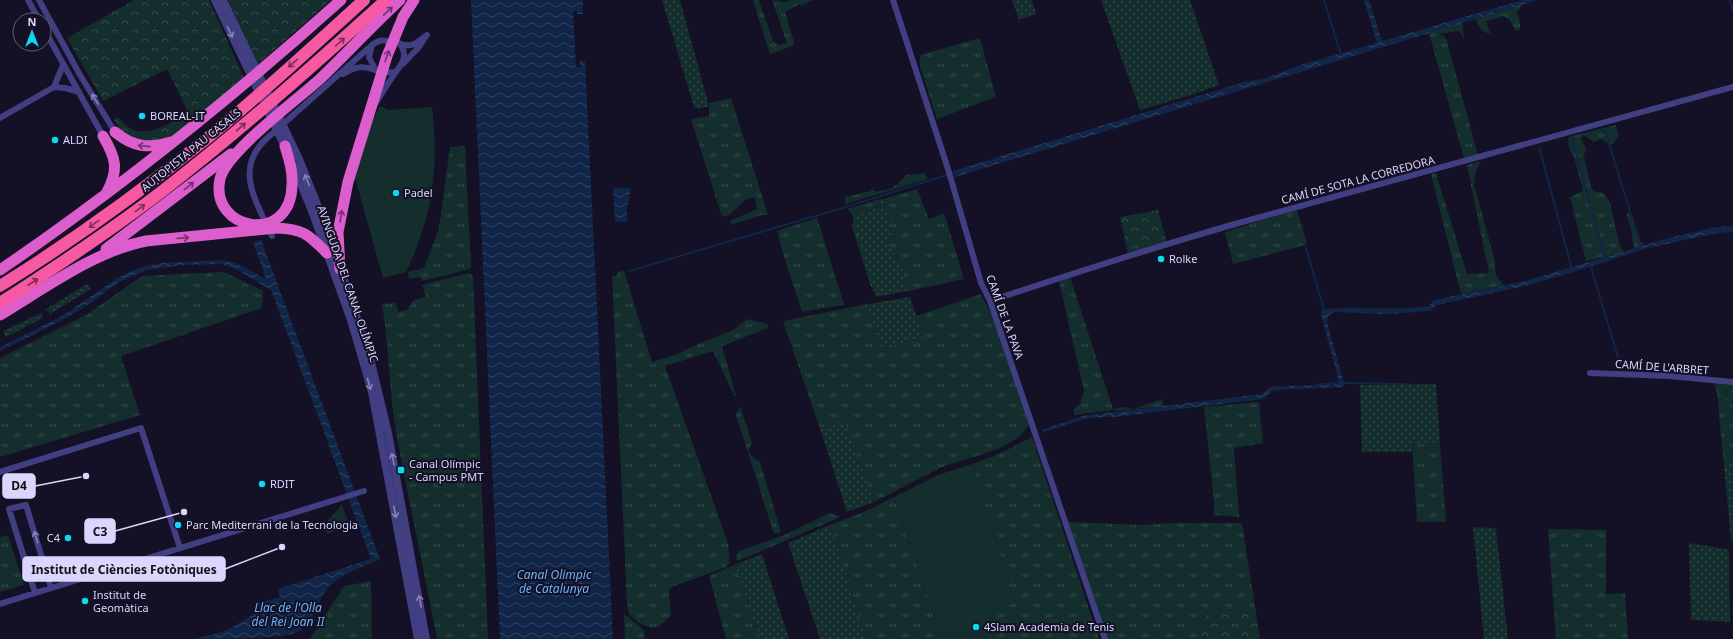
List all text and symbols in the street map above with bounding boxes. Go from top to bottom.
one-way arrow [383,7,393,16]
north arrow [12,12,52,52]
text: N [28,14,36,29]
one-way arrow [227,26,234,38]
one-way arrow [334,37,345,46]
one-way arrow [383,51,391,63]
one-way arrow [288,59,299,68]
one-way arrow [90,93,98,105]
street label: AUTOPISTA PAU CASALS [138,105,244,194]
place label: BOREAL-IT [150,108,205,123]
marker: BOREAL-IT [137,111,147,121]
one-way arrow [236,122,247,131]
place label: ALDI [63,132,88,147]
marker: ALDI [50,135,60,145]
one-way arrow [137,142,150,149]
street label: CAMÍ DE SOTA LA CORREDORA [1279,152,1437,207]
one-way arrow [303,174,311,186]
one-way arrow [184,181,195,190]
place label: Padel [404,185,433,200]
marker: Padel [391,188,401,198]
street label: AVINGUDA DEL CANAL OLÍMPIC [314,203,382,364]
one-way arrow [134,204,145,212]
one-way arrow [337,210,345,223]
one-way arrow [89,220,100,228]
one-way arrow [176,234,189,241]
place label: Rolke [1169,251,1197,266]
marker: Rolke [1156,254,1166,264]
street label: CAMÍ DE LA PAVA [983,272,1028,362]
one-way arrow [27,278,38,286]
street label: CAMÍ DE L'ARBRET [1615,356,1710,377]
one-way arrow [366,378,374,391]
one-way arrow [388,453,396,466]
place label: Canal Olímpic - Campus PMT [409,456,483,484]
marker: Canal Olímpic - Campus PMT [396,465,406,475]
callout: D4 [3,474,35,498]
place label: RDIT [270,476,295,491]
text: D4 [11,477,27,494]
marker: RDIT [257,479,267,489]
one-way arrow [391,505,399,518]
place label: Parc Mediterrani de la Tecnologia [186,517,358,532]
callout: C3 [85,519,115,543]
marker: Parc Mediterrani de la Tecnologia [173,520,183,530]
text: C3 [93,523,107,540]
place label: C4 [47,530,61,545]
one-way arrow [32,531,39,544]
marker: C4 [63,533,73,543]
callout: Institut de Ciències Fotòniques [23,557,225,581]
text: Institut de Ciències Fotòniques [31,561,217,578]
water label: Canal Olimpic de Catalunya [517,566,592,597]
place label: Institut de Geomàtica [93,587,149,615]
one-way arrow [416,594,424,607]
marker: Institut de Geomàtica [80,596,90,606]
water label: Llac de l'Olla del Rei Joan II [252,599,326,630]
place label: 4Slam Academia de Tenis [984,619,1114,634]
marker: 4Slam Academia de Tenis [971,622,981,632]

